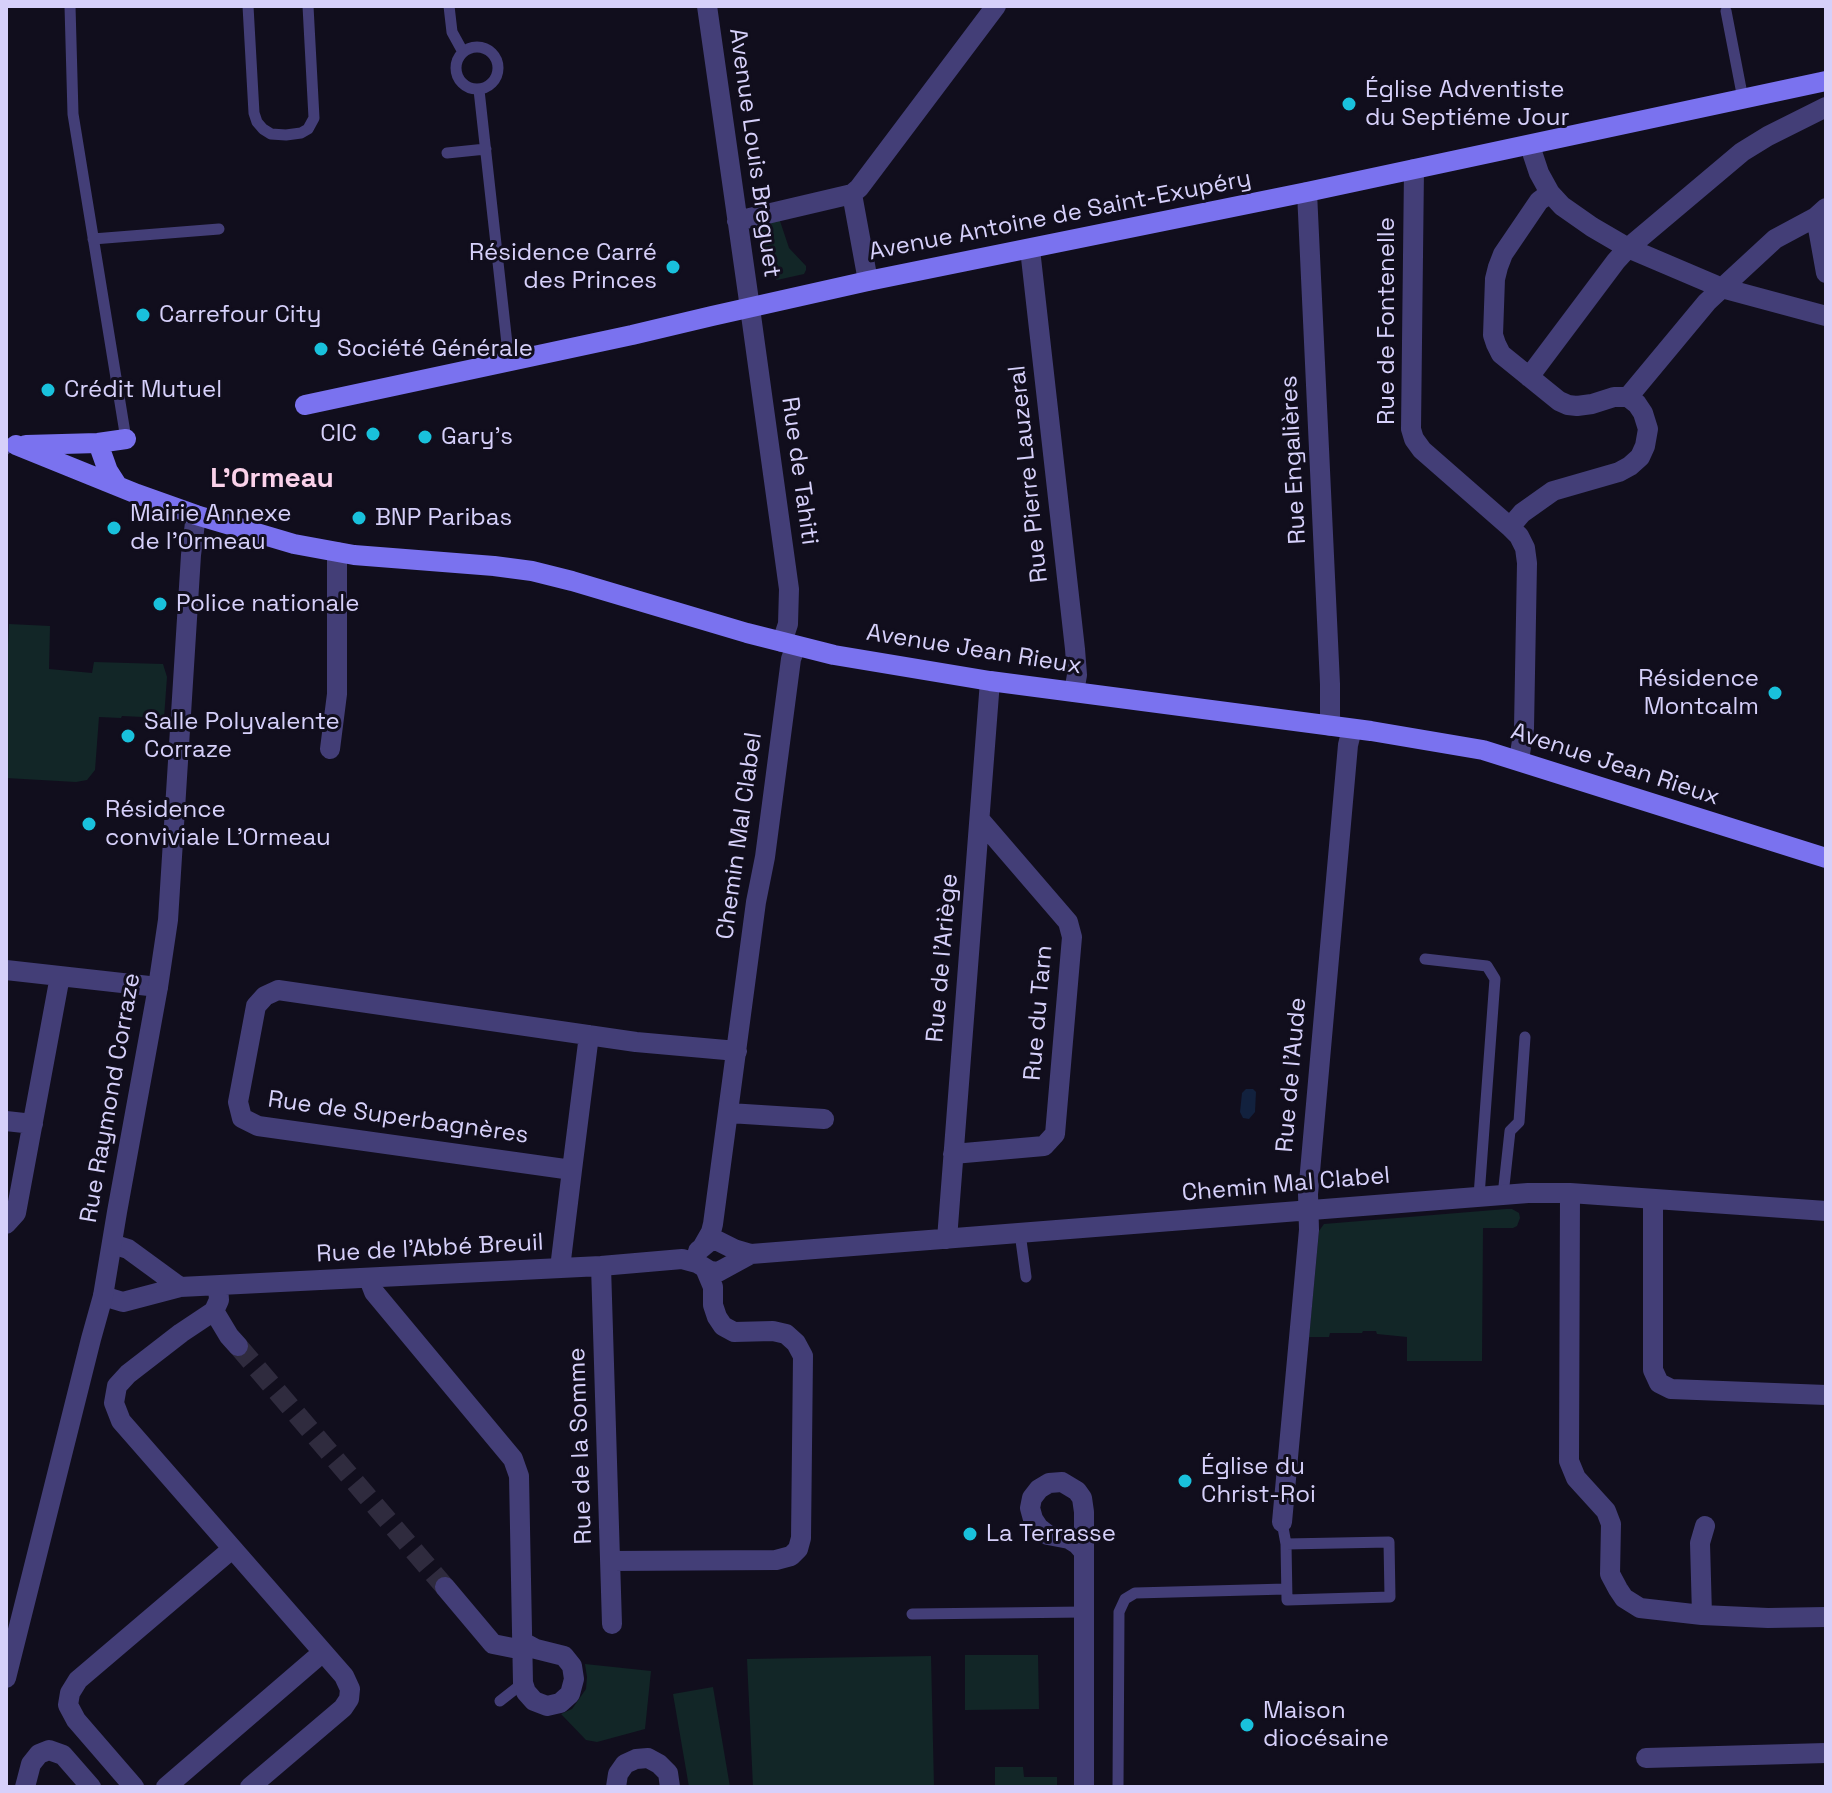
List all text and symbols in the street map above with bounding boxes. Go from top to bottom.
street label: Avenue Louis Breguet [722,26,786,280]
place label: Église Adventiste du Septiéme Jour [1365,76,1570,132]
marker: Église Adventiste du Septiéme Jour [1340,95,1358,113]
street label: Avenue Antoine de Saint-Exupéry [866,165,1254,267]
street label: Rue de Fontenelle [1373,217,1401,425]
place label: Résidence Carré des Princes [469,239,657,295]
marker: Résidence Carré des Princes [664,258,682,276]
place label: Carrefour City [159,301,321,329]
marker: Carrefour City [134,306,152,324]
place label: Société Générale [337,335,533,363]
marker: Société Générale [312,340,330,358]
street label: Rue Pierre Lauzeral [1003,364,1055,584]
street label: Rue Engalières [1275,375,1313,545]
place label: Crédit Mutuel [64,376,222,404]
marker: Crédit Mutuel [39,381,57,399]
street label: Rue de Tahiti [774,395,824,547]
place label: CIC [320,420,357,448]
place label: Gary's [441,423,513,451]
marker: CIC [364,425,382,443]
marker: Gary's [416,428,434,446]
district label: L'Ormeau [210,462,334,496]
place label: Mairie Annexe de l'Ormeau [130,500,291,556]
place label: BNP Paribas [375,504,512,532]
marker: BNP Paribas [350,509,368,527]
marker: Mairie Annexe de l'Ormeau [105,519,123,537]
place label: Police nationale [176,590,359,618]
marker: Police nationale [151,595,169,613]
street label: Avenue Jean Rieux [864,619,1084,681]
place label: Résidence Montcalm [1638,665,1759,721]
marker: Résidence Montcalm [1766,684,1784,702]
place label: Salle Polyvalente Corraze [144,708,340,764]
street label: Avenue Jean Rieux [1507,718,1723,812]
marker: Salle Polyvalente Corraze [119,727,137,745]
street label: Chemin Mal Clabel [711,731,769,941]
place label: Résidence conviviale L’Ormeau [105,796,331,852]
marker: Résidence conviviale L’Ormeau [80,815,98,833]
street label: Rue de l'Ariège [921,872,965,1044]
street label: Rue du Tarn [1019,944,1059,1082]
street label: Rue Raymond Corraze [75,971,147,1225]
street label: Rue de l'Aude [1271,996,1313,1154]
street label: Rue de Superbagnères [266,1085,530,1151]
street label: Chemin Mal Clabel [1181,1162,1391,1208]
street label: Rue de l'Abbé Breuil [316,1229,544,1269]
street label: Rue de la Somme [563,1347,599,1545]
place label: Église du Christ-Roi [1201,1453,1316,1509]
marker: Église du Christ-Roi [1176,1472,1194,1490]
place label: La Terrasse [986,1520,1116,1548]
marker: La Terrasse [961,1525,979,1543]
place label: Maison diocésaine [1263,1697,1389,1753]
marker: Maison diocésaine [1238,1716,1256,1734]

